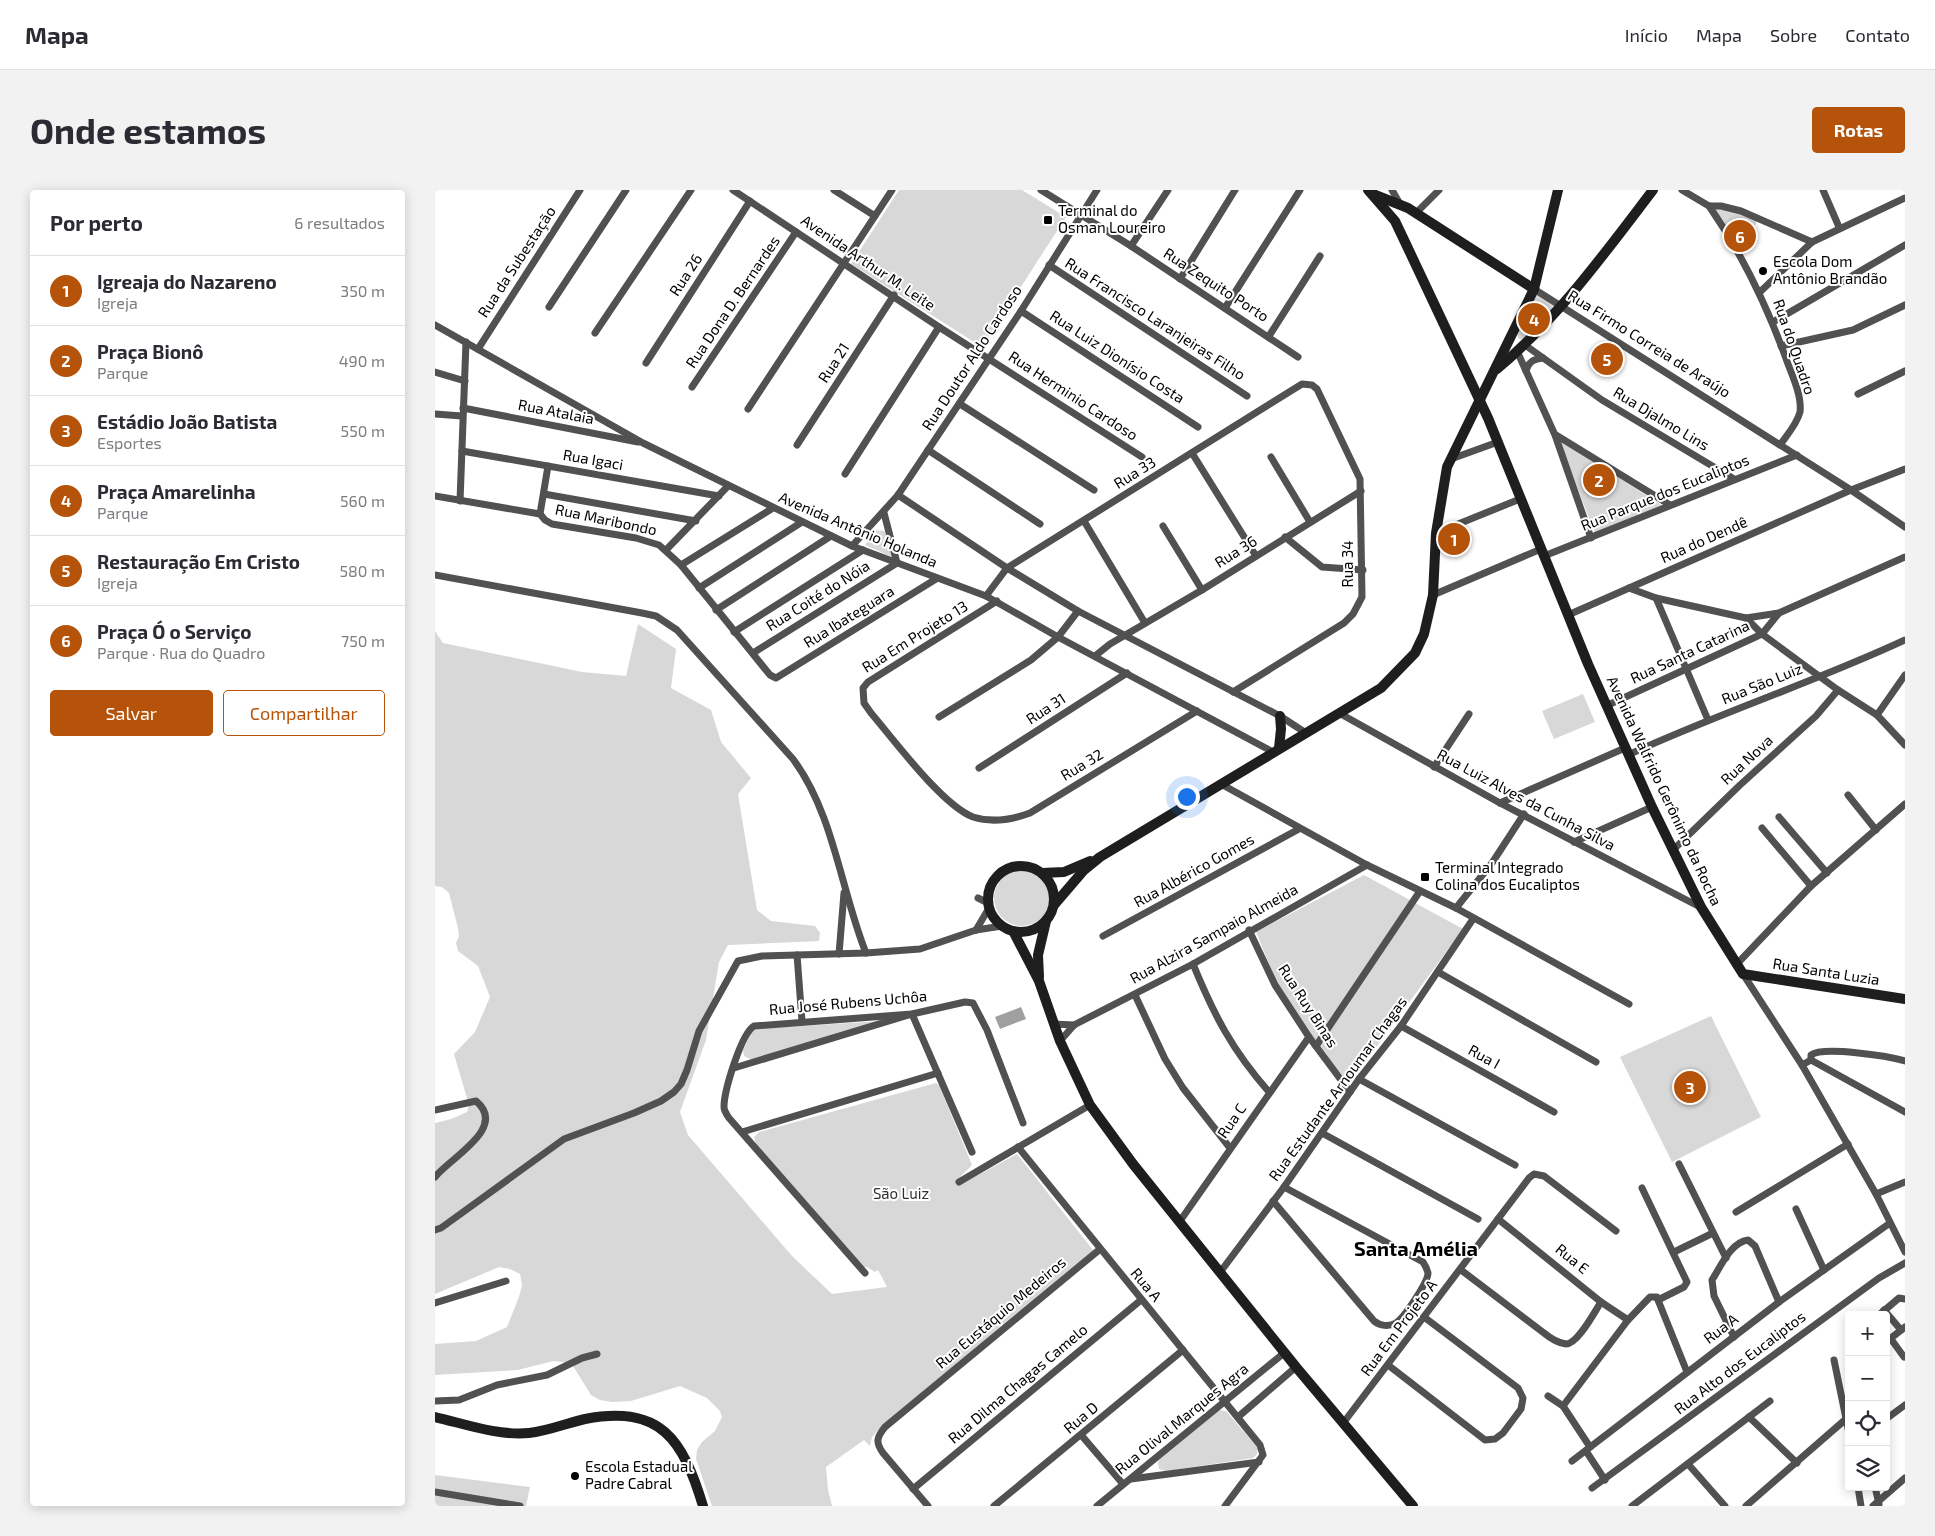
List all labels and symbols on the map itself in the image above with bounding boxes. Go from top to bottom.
place label: Terminal do Osman Loureiro [1058,201,1166,236]
street label: Rua da Subestação [474,203,560,321]
street label: Avenida Arthur M. Leite [798,211,939,314]
marker: Terminal do Osman Loureiro [1042,214,1054,226]
pin: 6 [1724,217,1756,255]
street label: Rua Dona D. Bernardes [681,232,783,371]
street label: Rua Zequito Porto [1161,243,1273,325]
street label: Rua 26 [665,250,705,299]
place label: Escola Dom Antônio Brandão [1773,252,1887,287]
street label: Rua Francisco Laranjeiras Filho [1062,253,1249,384]
marker: Escola Dom Antônio Brandão [1757,265,1769,277]
street label: Rua Doutor Aldo Cardoso [917,281,1025,433]
street label: Rua Firmo Correia de Araújo [1564,286,1734,402]
street label: Rua do Quadro [1769,297,1820,397]
pin: 4 [1518,300,1550,338]
street label: Rua Luiz Dionísio Costa [1047,306,1188,406]
street label: Rua 21 [814,339,853,386]
pin: 5 [1591,340,1623,378]
street label: Rua Herminio Cardoso [1006,347,1142,444]
street label: Rua Djalmo Lins [1610,382,1713,455]
street label: Rua Atalaia [517,395,596,427]
street label: Rua Igaci [562,445,625,473]
street label: Rua Parque dos Eucaliptos [1578,450,1751,534]
street label: Rua 33 [1110,452,1159,492]
pin: 2 [1583,461,1615,499]
street label: Avenida Antônio Holanda [776,487,940,571]
street label: Rua Maribondo [554,499,659,539]
street label: Rua do Dendê [1657,512,1750,566]
pin: 1 [1438,520,1470,558]
street label: Rua 36 [1211,531,1260,571]
street label: Rua 34 [1338,541,1356,587]
street label: Rua Coité do Nóia [762,556,873,634]
street label: Rua Ibateguara [800,581,897,651]
street label: Rua Em Projeto 13 [858,596,971,677]
street label: Rua Santa Catarina [1627,616,1752,687]
street label: Rua São Luiz [1719,659,1805,707]
street label: Avenida Walfrido Gerônimo da Rocha [1604,673,1726,908]
street label: Rua 31 [1022,689,1069,728]
street label: Rua Nova [1717,731,1776,788]
street label: Rua Luiz Alves da Cunha Silva [1434,744,1619,854]
street label: Rua 32 [1057,745,1106,784]
your location [1174,784,1200,810]
street label: Rua Albérico Gomes [1130,830,1257,911]
place label: Terminal Integrado Colina dos Eucaliptos [1435,858,1580,893]
marker: Terminal Integrado Colina dos Eucaliptos [1419,871,1431,883]
street label: Rua Alzira Sampaio Almeida [1126,879,1301,987]
street label: Rua Santa Luzia [1771,954,1881,988]
street label: Rua Ruy Binas [1275,960,1342,1051]
street label: Rua José Rubens Uchôa [768,986,928,1018]
street label: Rua Estudante Arnoumar Chagas [1264,993,1410,1184]
street label: Rua I [1466,1040,1503,1072]
pin: 3 [1674,1068,1706,1106]
street label: Rua C [1213,1099,1250,1141]
park label: São Luiz [873,1184,929,1202]
district label: Santa Amélia [1354,1236,1478,1260]
street label: Rua E [1552,1239,1593,1277]
street label: Rua Eustáquio Medeiros [932,1253,1069,1372]
street label: Rua A [1128,1264,1166,1305]
street label: Rua Em Projeto A [1356,1275,1441,1380]
street label: Rua Alto dos Eucaliptos [1670,1307,1809,1417]
street label: Rua A [1700,1309,1742,1347]
street label: Rua Dilma Chagas Camelo [945,1320,1091,1448]
street label: Rua Olival Marques Agra [1111,1359,1252,1477]
street label: Rua D [1060,1398,1102,1438]
place label: Escola Estadual Padre Cabral [585,1457,693,1492]
marker: Escola Estadual Padre Cabral [569,1470,581,1482]

